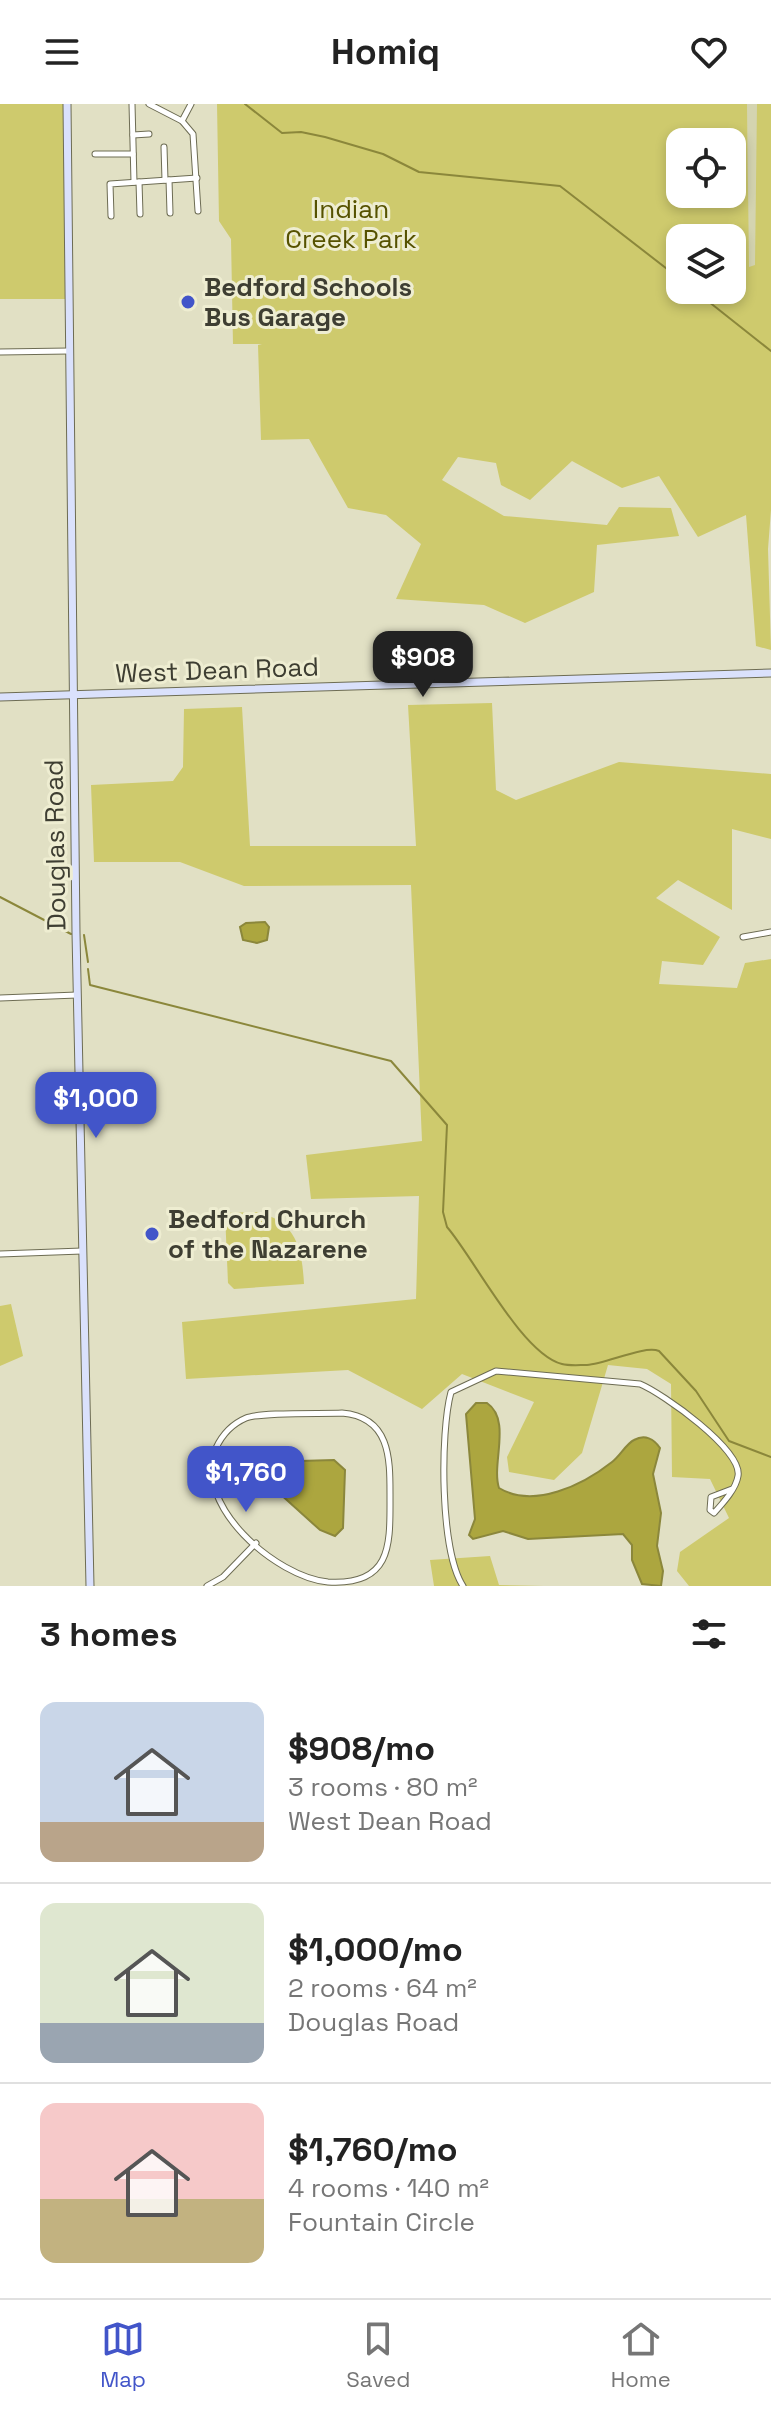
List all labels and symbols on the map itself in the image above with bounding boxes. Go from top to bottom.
park label: Indian Creek Park [285,192,417,256]
place label: Bedford Schools Bus Garage [204,270,412,334]
marker: Bedford Schools Bus Garage [179,293,197,311]
pin: $908 [376,631,470,699]
street label: West Dean Road [115,649,319,691]
street label: Douglas Road [37,759,73,931]
pin: $1,000 [31,1072,161,1140]
place label: Bedford Church of the Nazarene [168,1202,368,1266]
marker: Bedford Church of the Nazarene [143,1225,161,1243]
pin: $1,760 [181,1446,311,1514]

